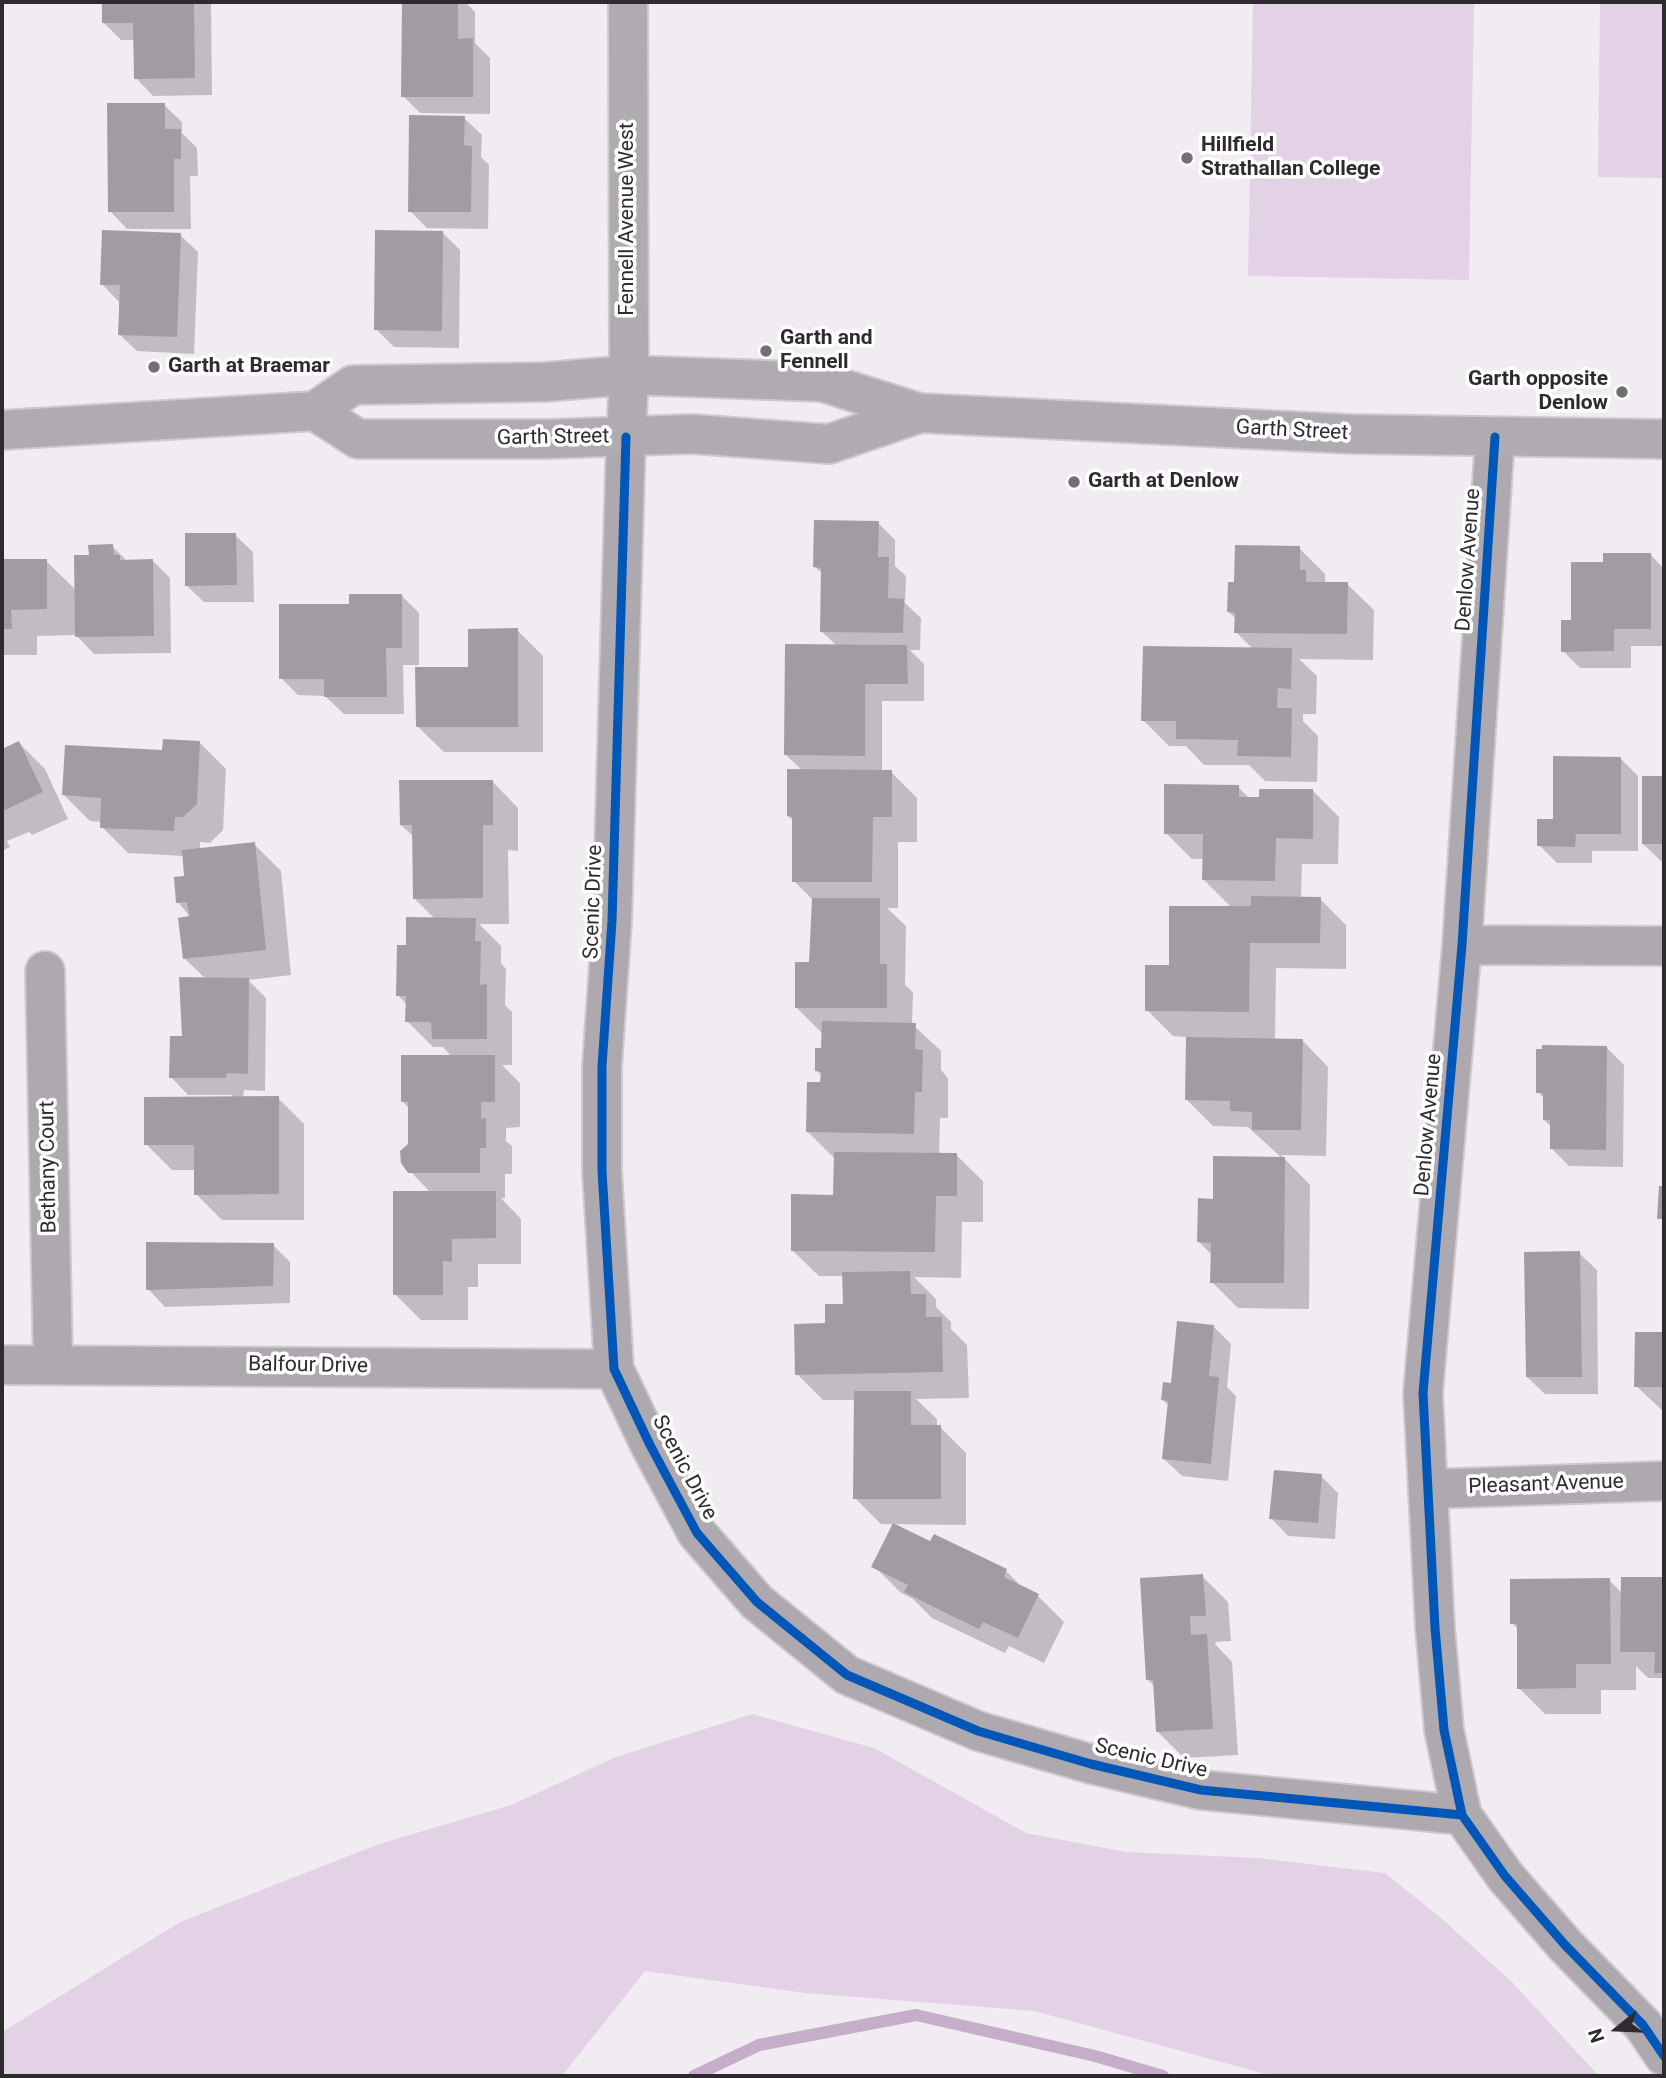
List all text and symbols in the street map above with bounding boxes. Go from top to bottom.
street label: Fennell Avenue West [615,122,641,316]
place label: Hillfield Strathallan College [1201,133,1380,183]
marker: Hillfield Strathallan College [1179,150,1195,166]
place label: Garth and Fennell [780,326,873,376]
marker: Garth and Fennell [758,343,774,359]
place label: Garth at Braemar [168,354,330,380]
marker: Garth at Braemar [146,359,162,375]
place label: Garth opposite Denlow [1468,367,1608,417]
marker: Garth opposite Denlow [1614,384,1630,400]
street label: Garth Street [1235,415,1349,447]
street label: Garth Street [497,424,609,452]
place label: Garth at Denlow [1088,469,1239,495]
marker: Garth at Denlow [1066,474,1082,490]
street label: Denlow Avenue [1451,488,1487,632]
street label: Scenic Drive [579,844,609,960]
street label: Denlow Avenue [1410,1053,1448,1197]
street label: Bethany Court [35,1101,63,1233]
street label: Balfour Drive [248,1352,368,1380]
street label: Scenic Drive [646,1411,722,1525]
street label: Pleasant Avenue [1468,1470,1624,1500]
street label: Scenic Drive [1092,1734,1210,1784]
north arrow [1582,1994,1652,2064]
text: N [1584,2026,1610,2046]

